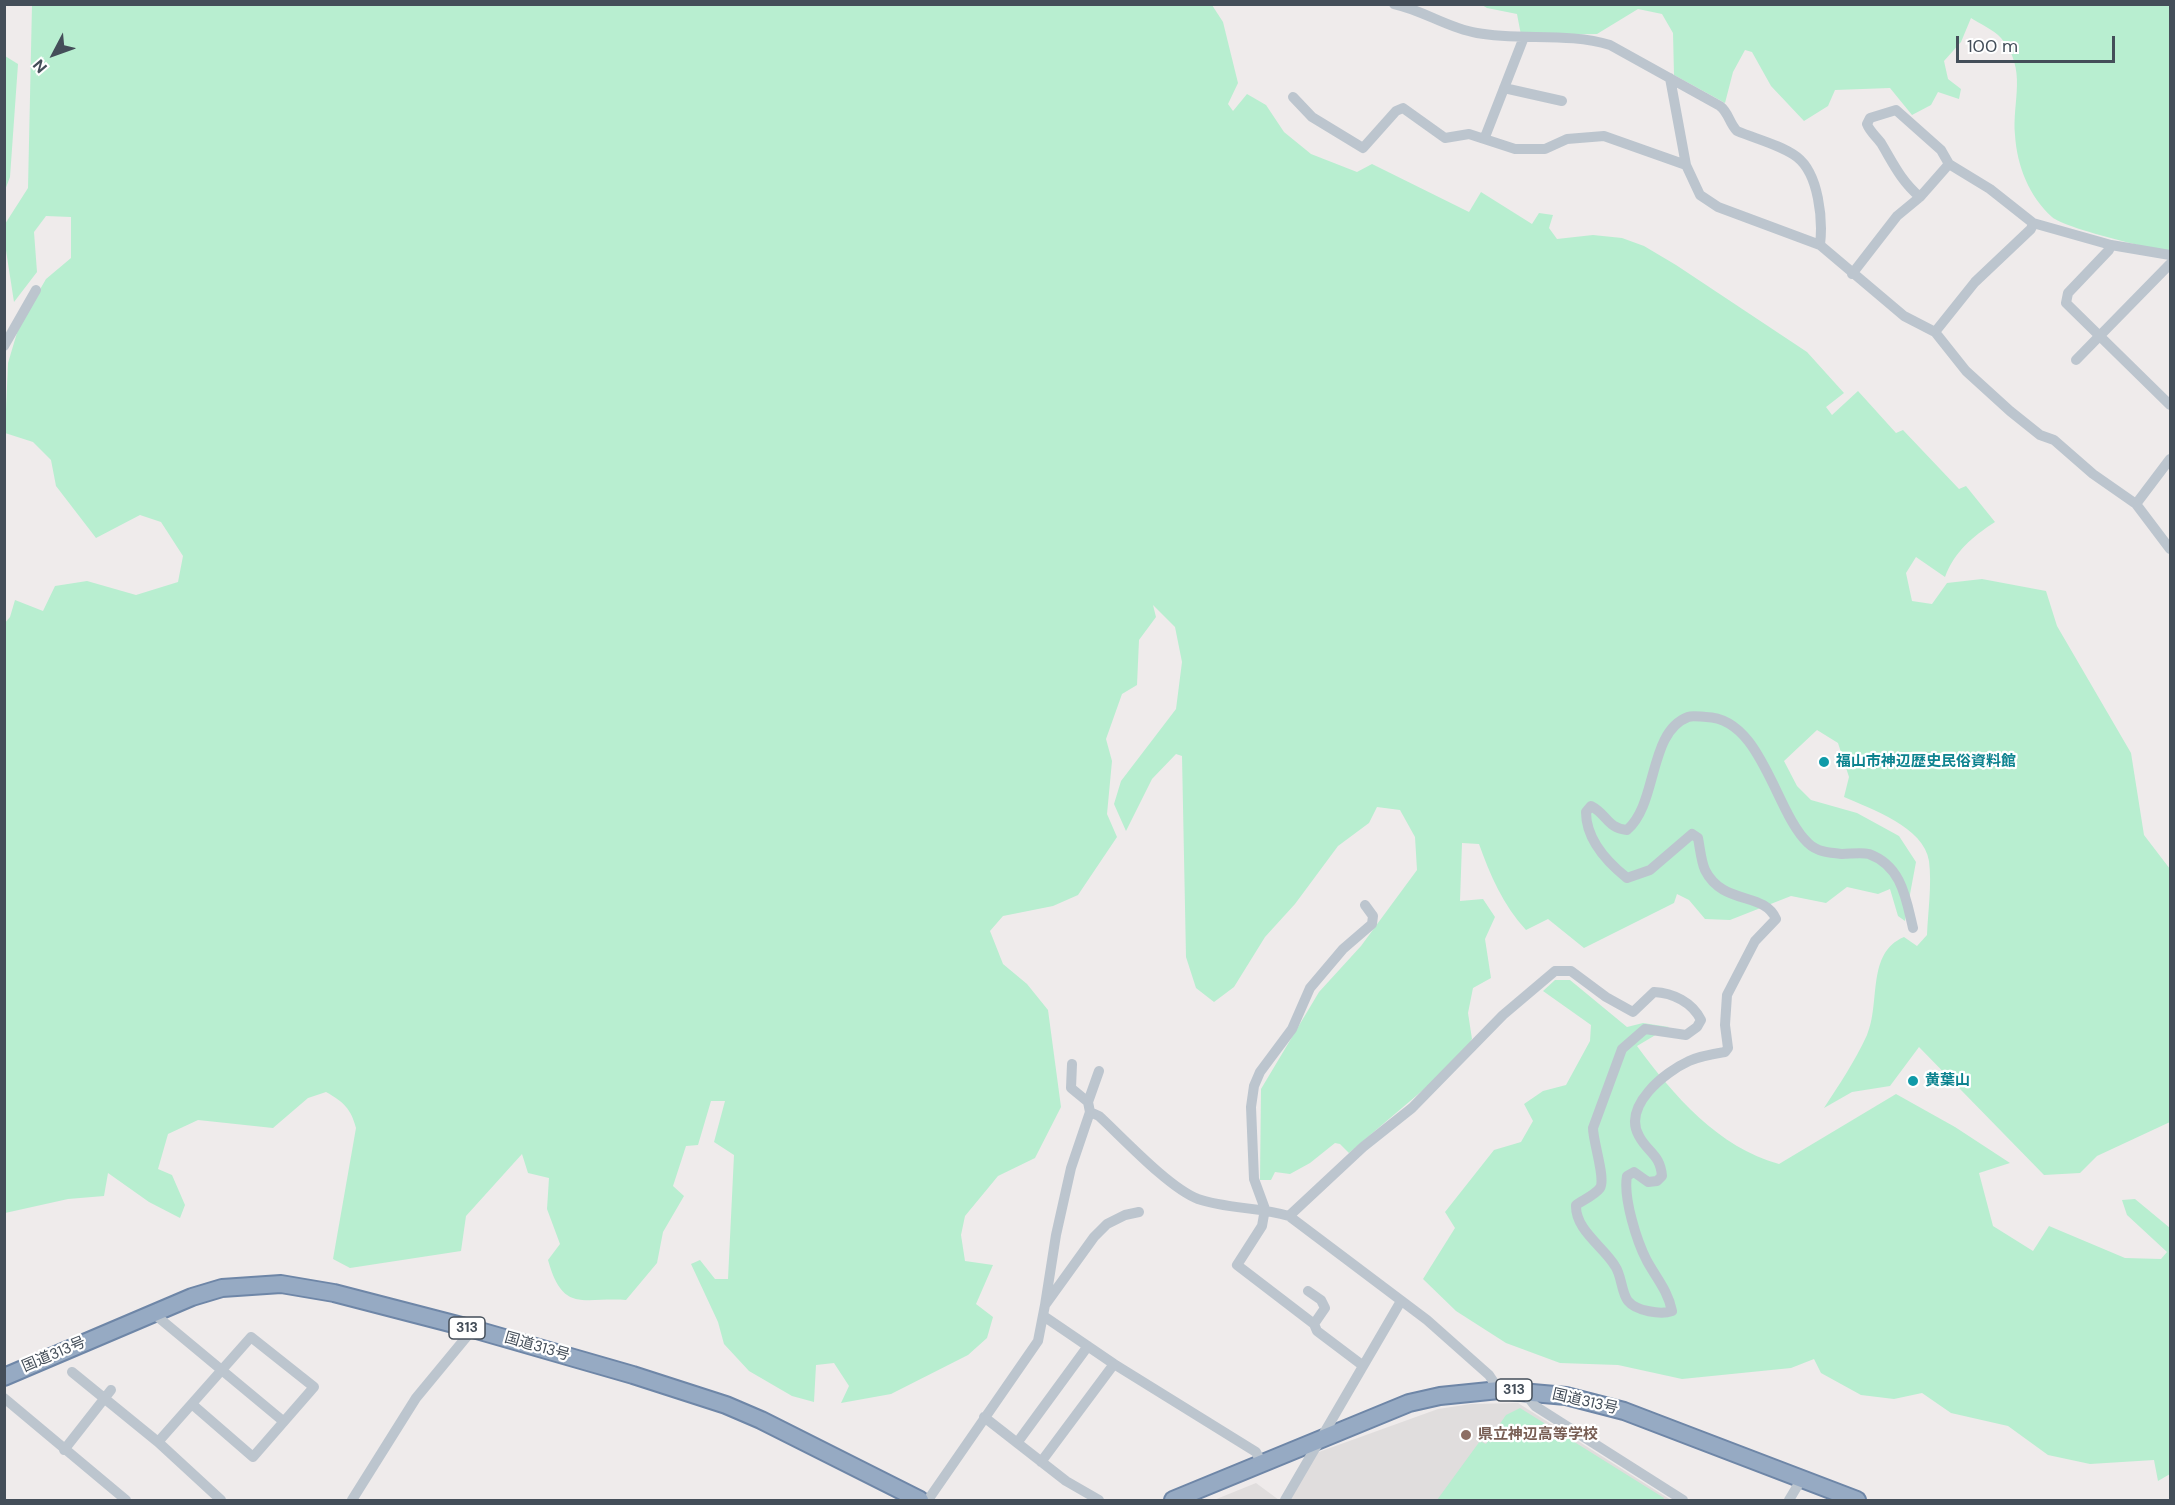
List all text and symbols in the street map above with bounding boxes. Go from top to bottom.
north arrow [24,24,84,84]
scale bar [1959,24,2118,62]
text: 100 m [1967,34,2018,58]
text: N [28,55,52,77]
place label: 福山市神辺歴史民俗資料館 [1836,753,2016,771]
marker: 福山市神辺歴史民俗資料館 [1817,755,1831,769]
place label: 黄葉山 [1925,1072,1970,1090]
marker: 黄葉山 [1906,1074,1920,1088]
road number: 313 [449,1317,485,1339]
street label: 国道313号 [502,1329,572,1365]
street label: 国道313号 [20,1334,88,1376]
road number: 313 [1496,1379,1532,1401]
street label: 国道313号 [1550,1386,1620,1418]
place label: 県立神辺高等学校 [1478,1426,1598,1444]
marker: 県立神辺高等学校 [1459,1428,1473,1442]

